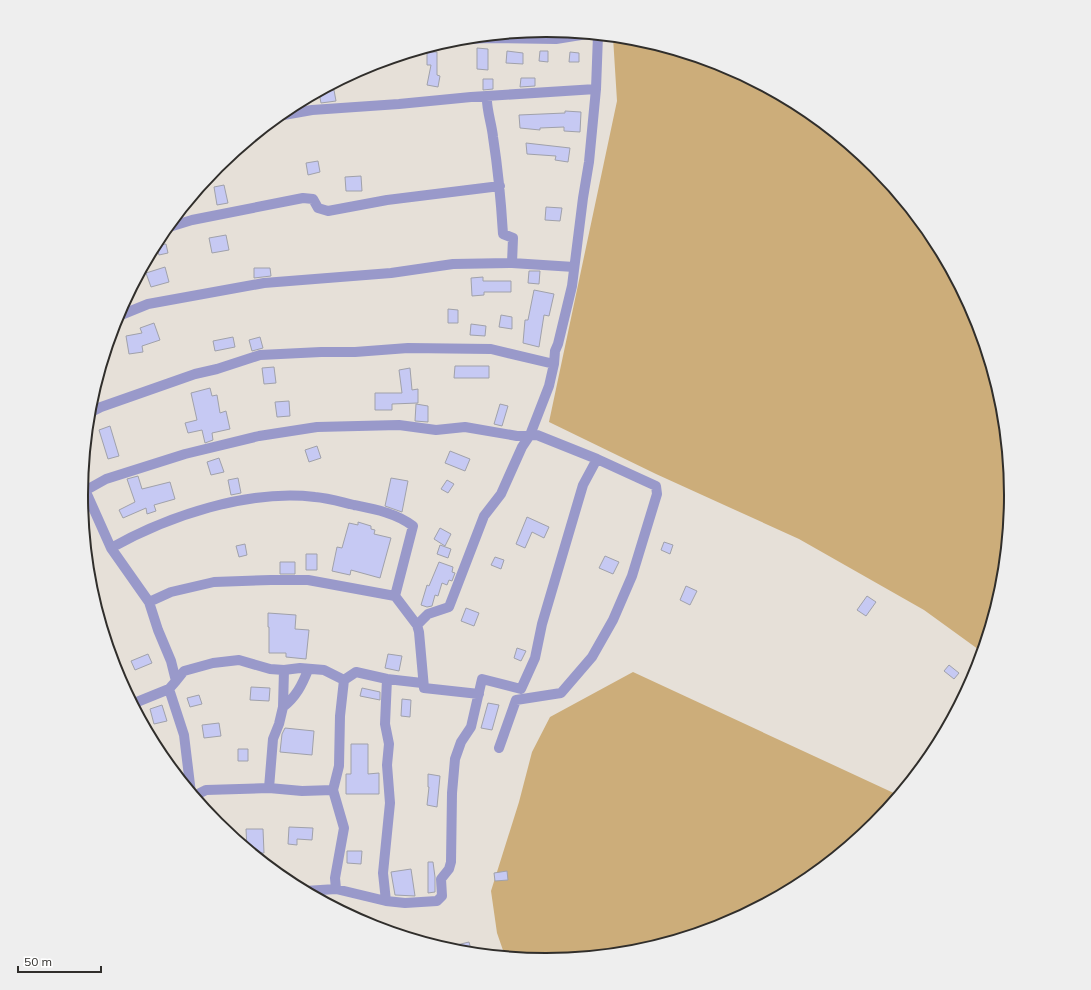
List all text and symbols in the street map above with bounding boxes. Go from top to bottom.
scale bar [18,948,101,974]
text: 50 m [24,954,52,969]

